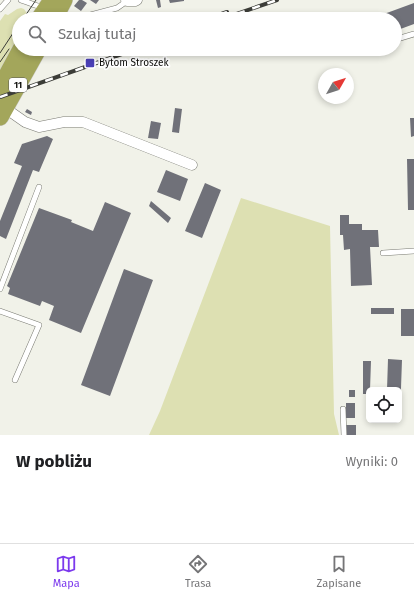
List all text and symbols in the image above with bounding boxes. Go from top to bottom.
search box [12,12,402,56]
icon: search [26,23,48,45]
text: Szukaj tutaj [58,25,136,43]
marker: Bytom Stroszek [84,57,96,69]
place label: Bytom Stroszek [99,57,169,69]
north arrow [318,68,354,104]
road number: 11 [9,78,27,92]
map controls [366,387,402,423]
button: locate [366,387,402,423]
text: W pobliżu [16,451,92,472]
text: Wyniki: 0 [345,454,398,469]
tab: Mapa [53,553,80,590]
tab: Trasa [185,553,211,590]
tab: Zapisane [317,553,361,590]

